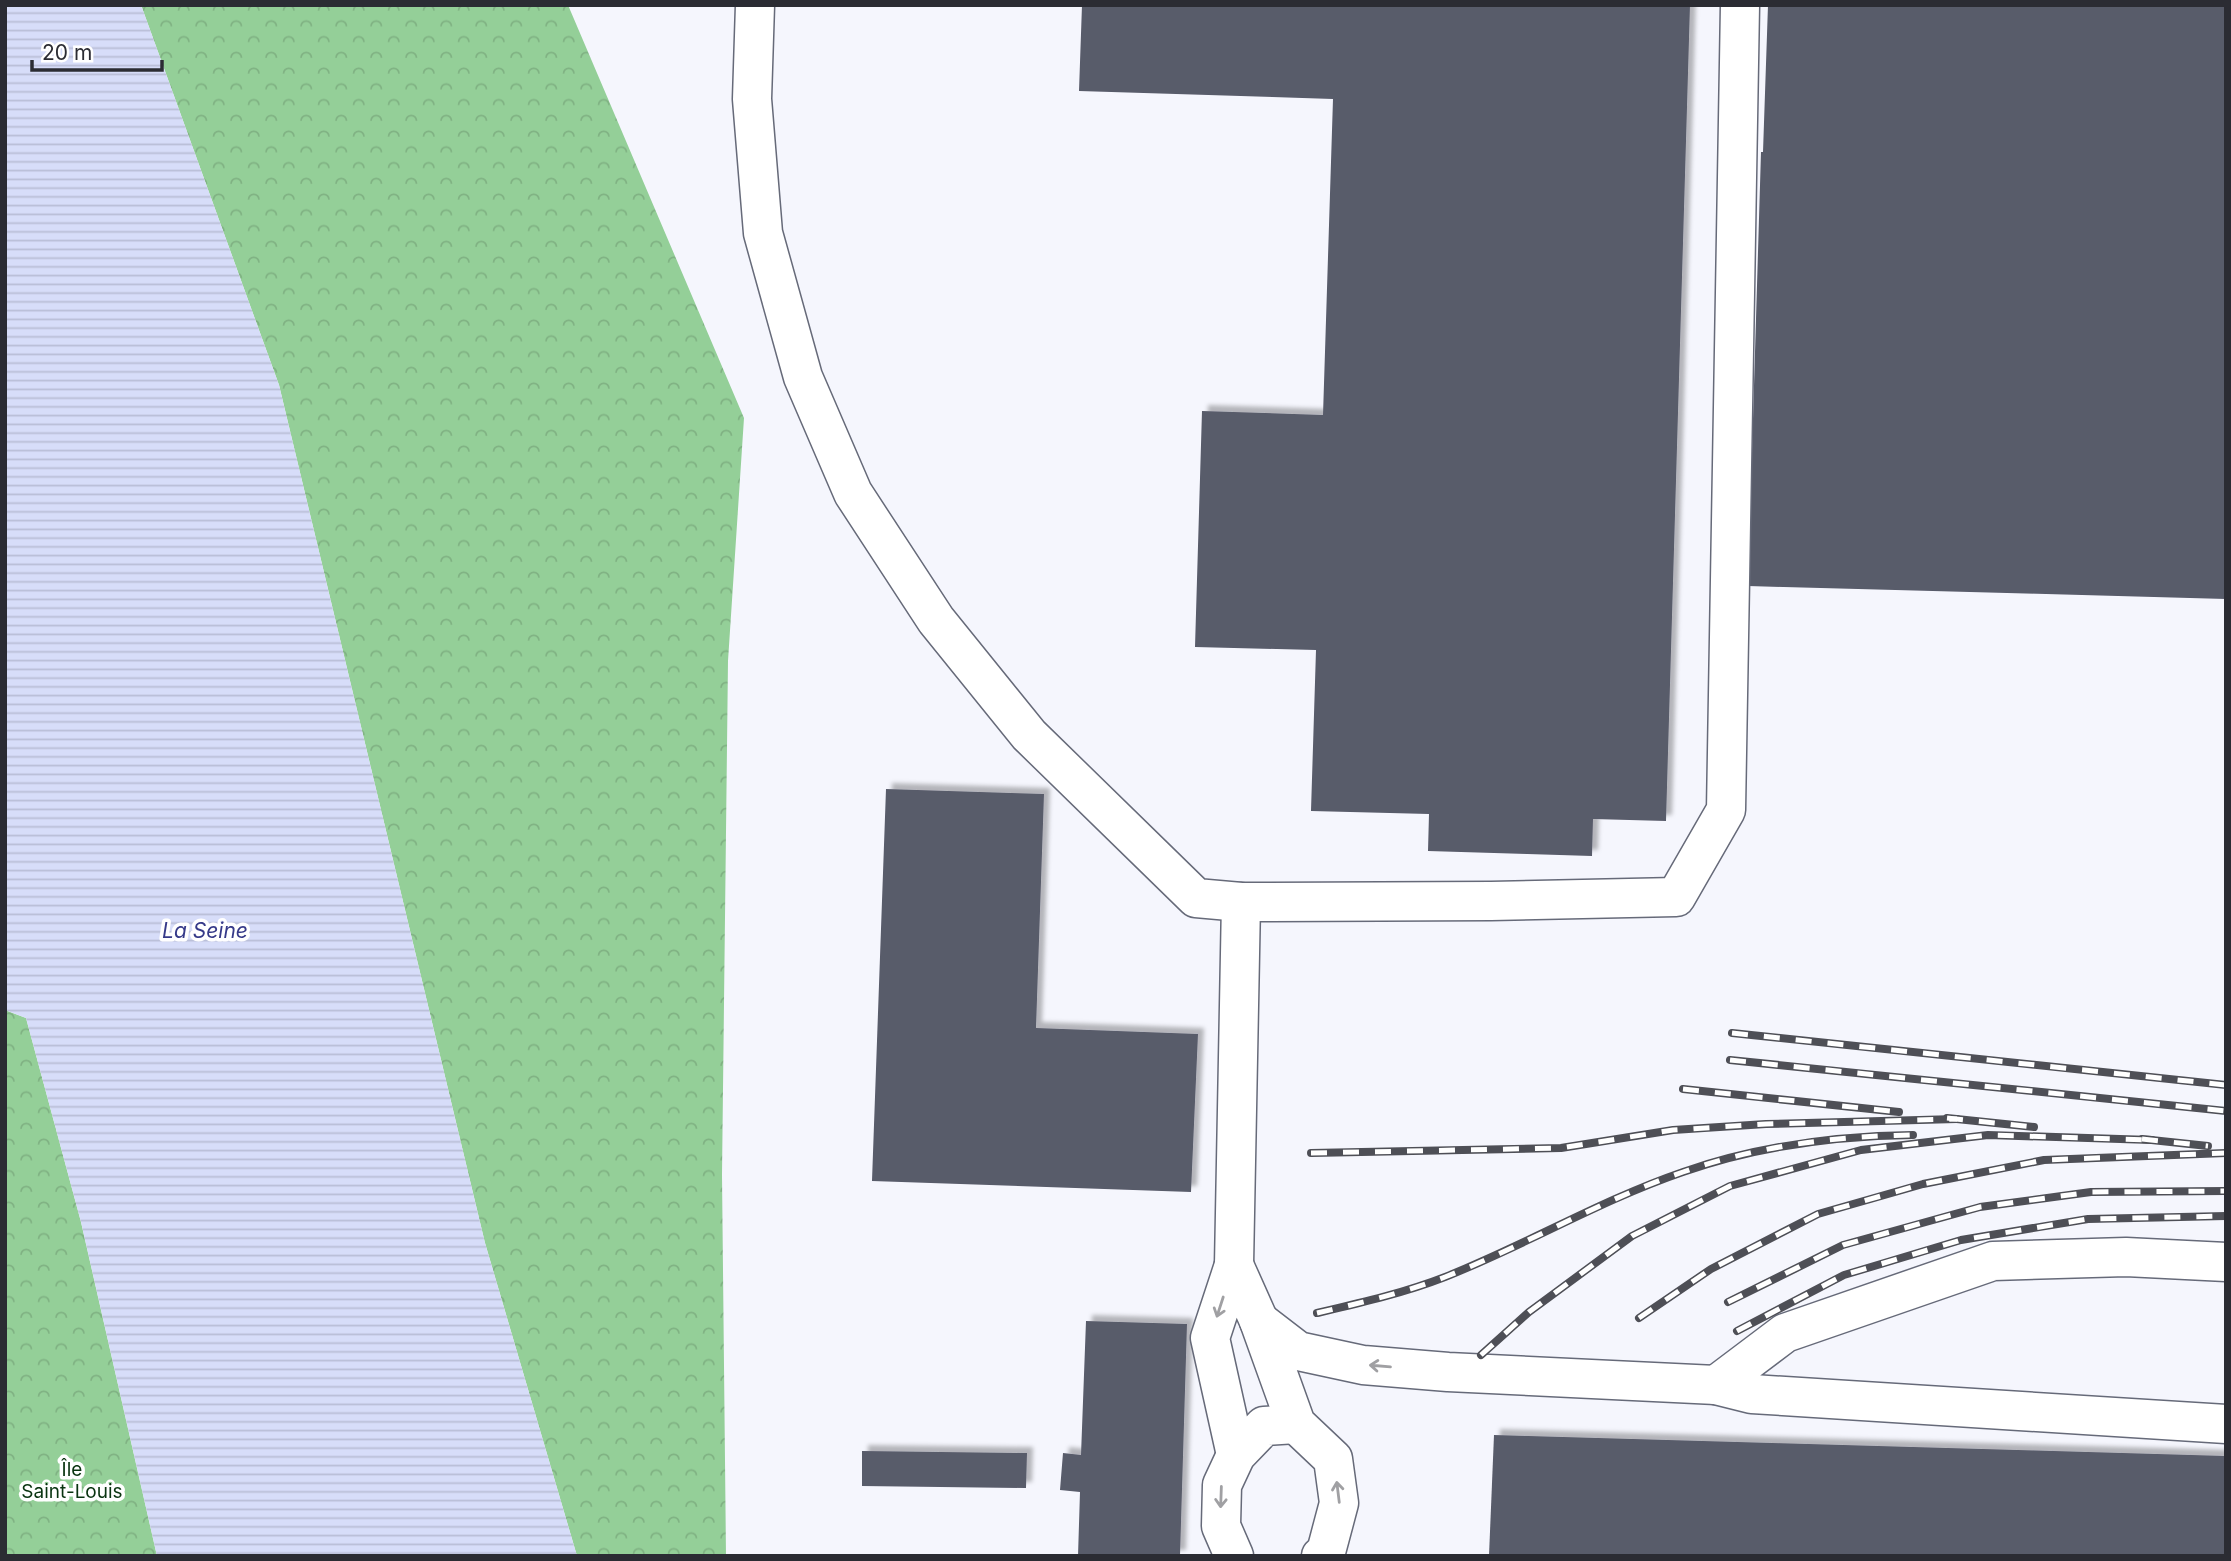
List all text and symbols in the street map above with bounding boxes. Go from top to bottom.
scale bar [32,28,161,72]
text: 20 m [42,40,92,65]
water label: La Seine [162,918,248,943]
one-way arrow [1213,1296,1226,1318]
one-way arrow [1369,1359,1392,1372]
park label: Île Saint-Louis [21,1458,123,1503]
one-way arrow [1331,1481,1344,1504]
one-way arrow [1215,1485,1228,1508]

